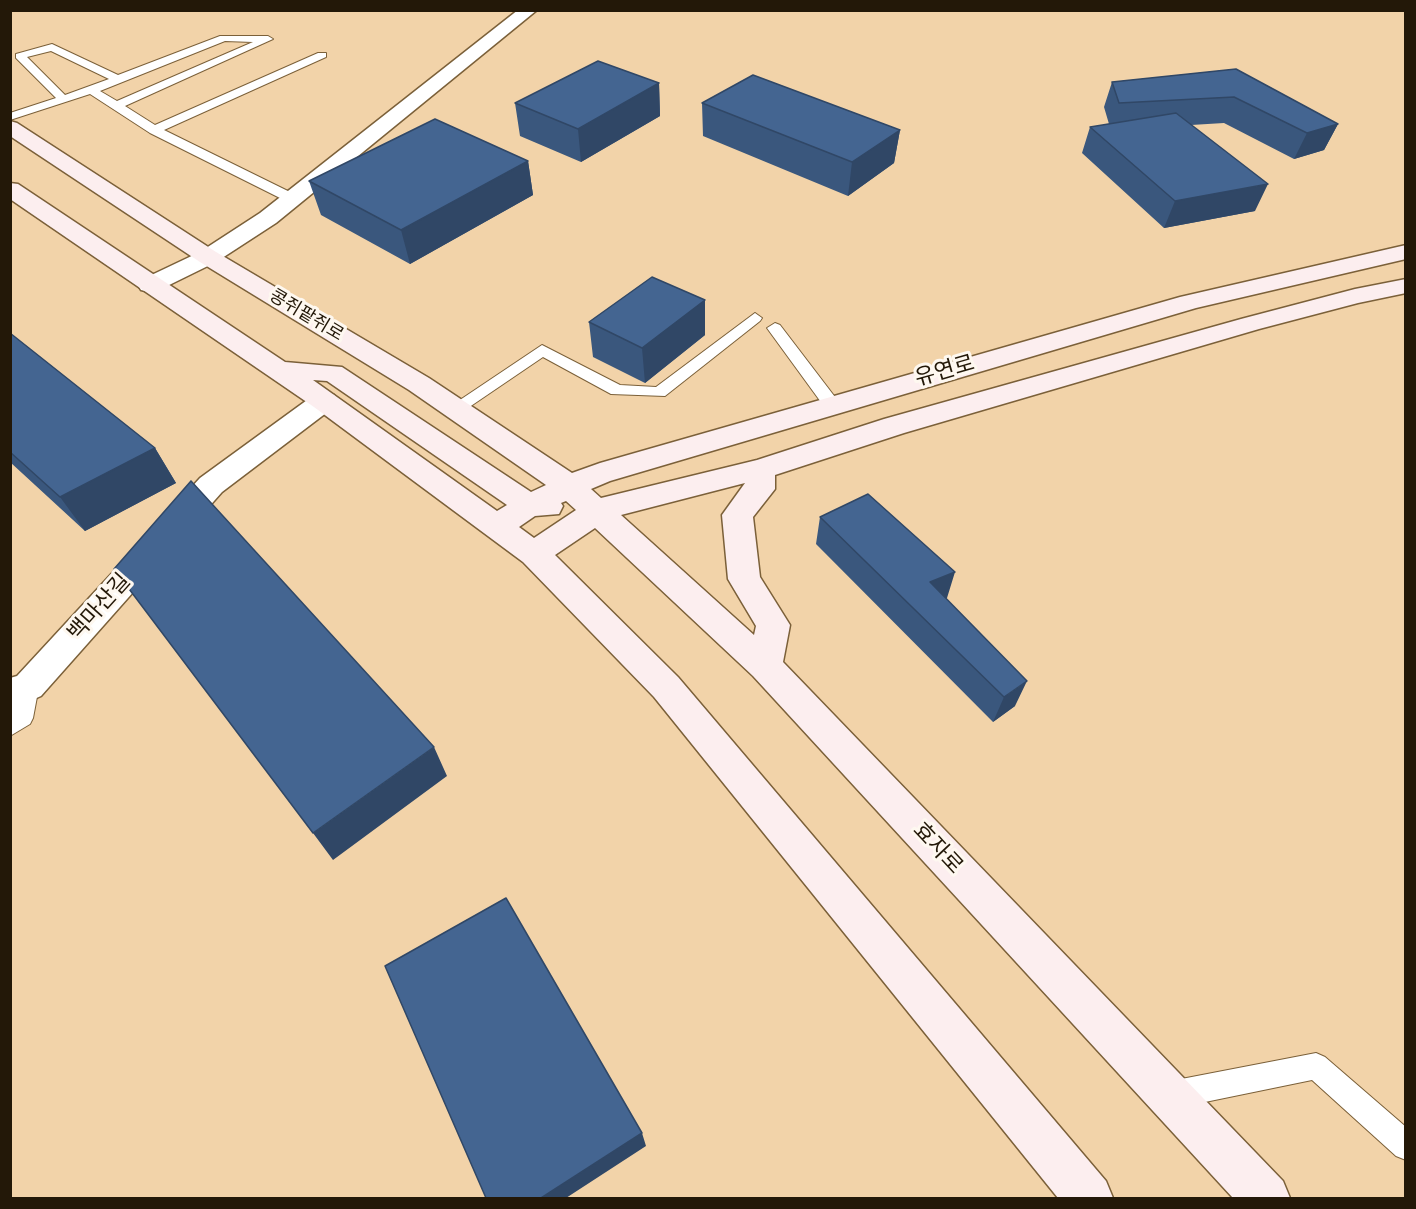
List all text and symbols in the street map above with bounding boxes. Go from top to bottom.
street label: 콩쥐팥쥐로 [265,285,347,347]
street label: 유연로 [912,351,978,393]
street label: 백마산길 [63,569,137,647]
street label: 효자로 [907,818,967,880]

